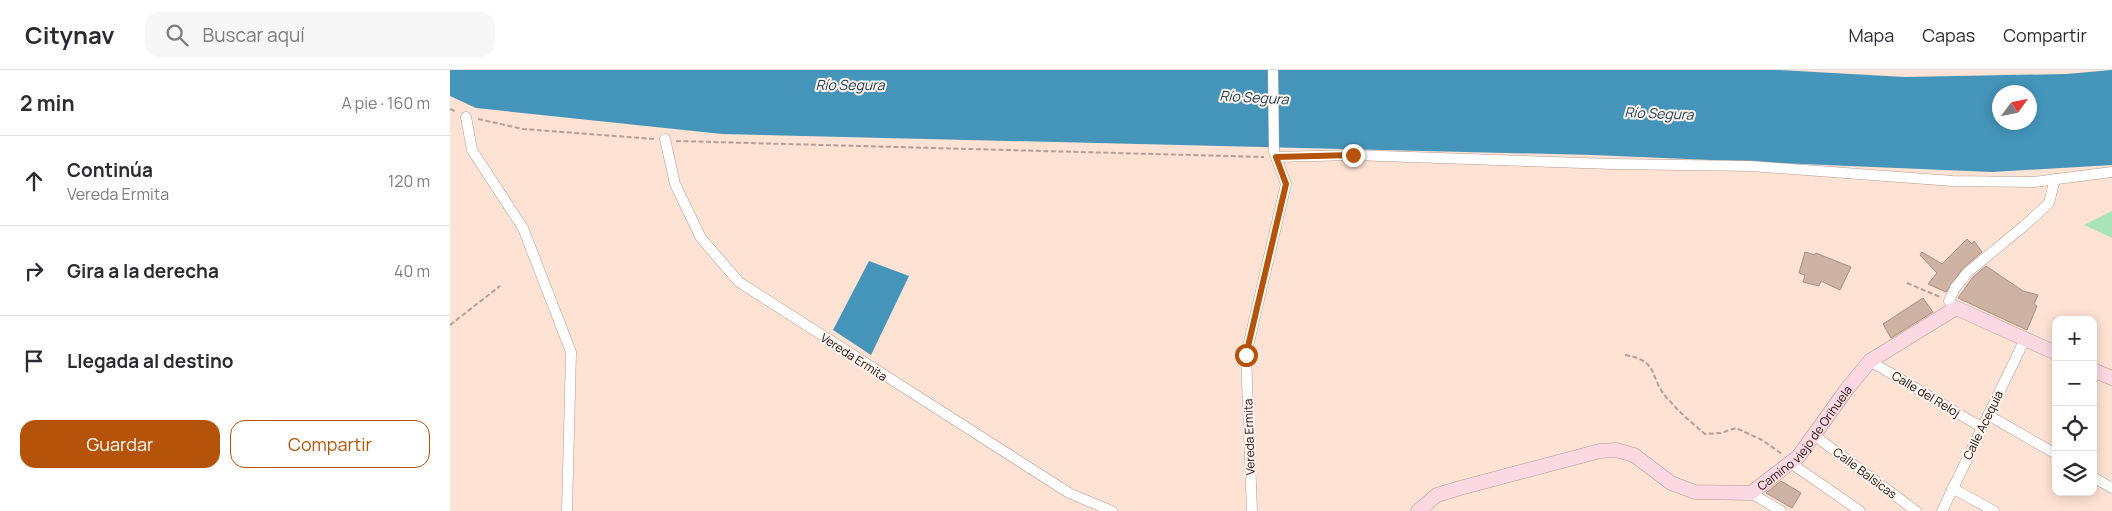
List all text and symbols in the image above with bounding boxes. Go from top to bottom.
search box [145,12,495,57]
text: Citynav [25,18,115,51]
icon: search [163,21,191,49]
text: Buscar aquí [203,22,305,48]
text: Mapa [1848,23,1894,47]
text: Capas [1922,23,1975,47]
text: Compartir [2003,23,2087,47]
water label: Río Segura [815,75,886,94]
north arrow [1992,85,2037,130]
water label: Río Segura [1219,86,1290,108]
text: 2 min [20,89,75,117]
text: A pie · 160 m [341,92,430,114]
water label: Río Segura [1624,102,1695,124]
route end [1342,144,1365,167]
text: Continúa [67,157,153,183]
icon: ahead [20,167,48,195]
text: 120 m [388,170,430,192]
text: Vereda Ermita [67,183,169,205]
icon: right [20,257,48,285]
text: Gira a la derecha [67,258,219,284]
text: 40 m [394,260,430,282]
map controls [2052,316,2097,496]
button: + [2052,316,2097,361]
street label: Vereda Ermita [817,329,891,385]
route start [1235,344,1258,367]
icon: arrive [20,347,48,375]
text: Llegada al destino [67,348,234,374]
button: − [2052,361,2097,406]
street label: Calle del Reloj [1889,367,1963,421]
street label: Camino viejo de Orihuela [1753,382,1856,494]
street label: Calle Acequia [1959,388,2007,462]
street label: Vereda Ermita [1239,398,1259,476]
button: locate [2052,406,2097,451]
button: Guardar [20,420,220,468]
button: Compartir [230,420,430,468]
street label: Calle Balsicas [1830,443,1900,503]
button: layers [2052,451,2097,496]

